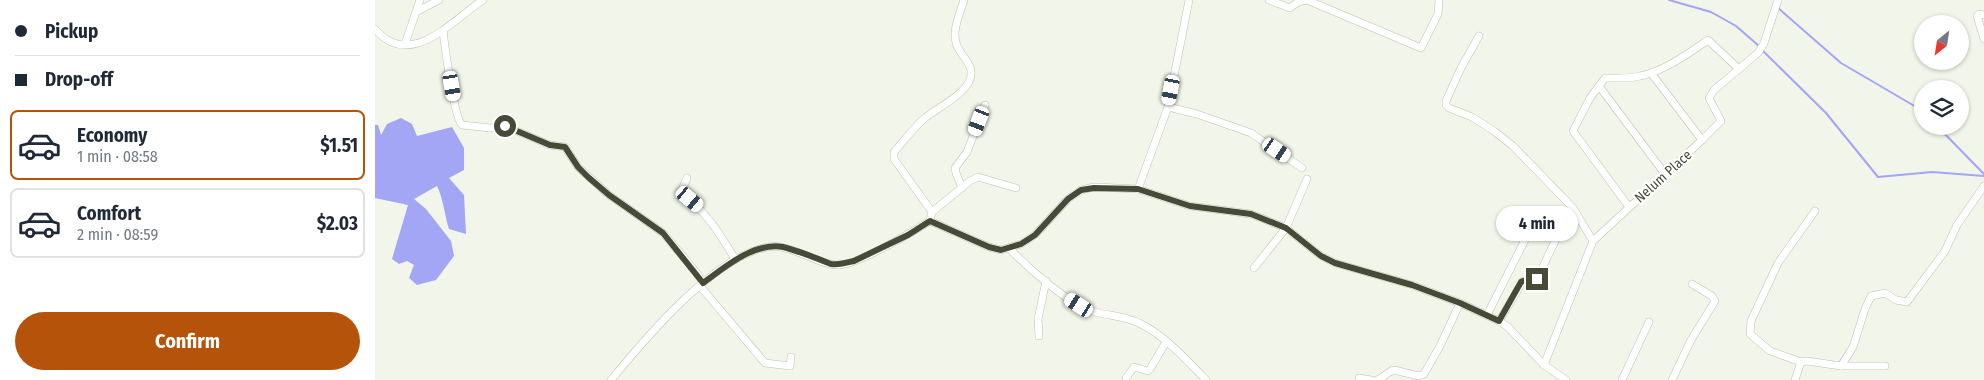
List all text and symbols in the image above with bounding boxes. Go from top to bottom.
north arrow [1914,15,1969,70]
map controls [1914,15,1969,135]
text: Pickup [45,20,98,43]
text: Drop-off [45,68,113,91]
car [442,70,461,102]
car [1160,74,1181,106]
button: layers [1914,80,1969,135]
car [966,104,991,138]
route start [494,115,516,137]
icon: car [17,123,62,168]
text: Economy [77,124,147,147]
text: $1.51 [320,134,358,157]
car [1260,135,1293,165]
street label: Nelum Place [1631,146,1695,206]
text: 1 min · 08:58 [77,147,158,166]
car [673,184,706,214]
icon: car [17,201,62,246]
text: Comfort [77,202,141,225]
callout: 4 min [1496,206,1578,242]
text: $2.03 [317,212,358,235]
text: 4 min [1519,214,1555,233]
text: 2 min · 08:59 [77,225,158,244]
route end [1526,268,1548,290]
car [1062,291,1095,319]
button: Confirm [15,312,360,370]

